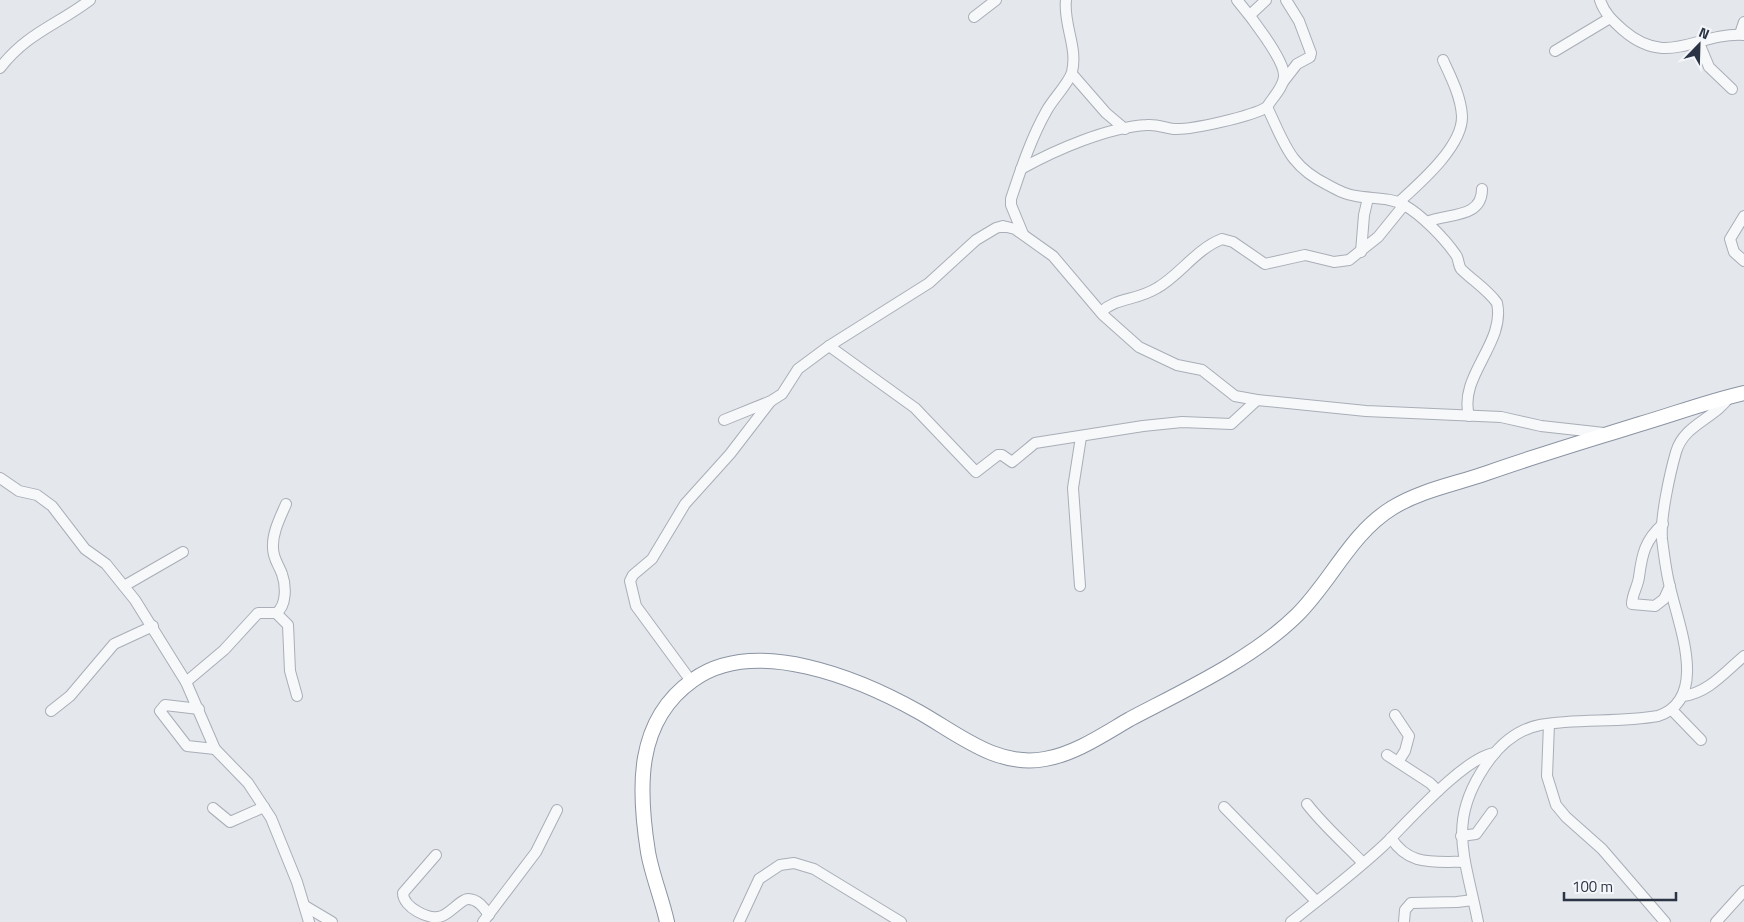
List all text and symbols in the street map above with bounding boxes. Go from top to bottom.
north arrow [1674,20,1724,70]
text: N [1696,21,1713,44]
scale bar [1564,870,1676,902]
text: 100 m [1572,875,1613,898]

